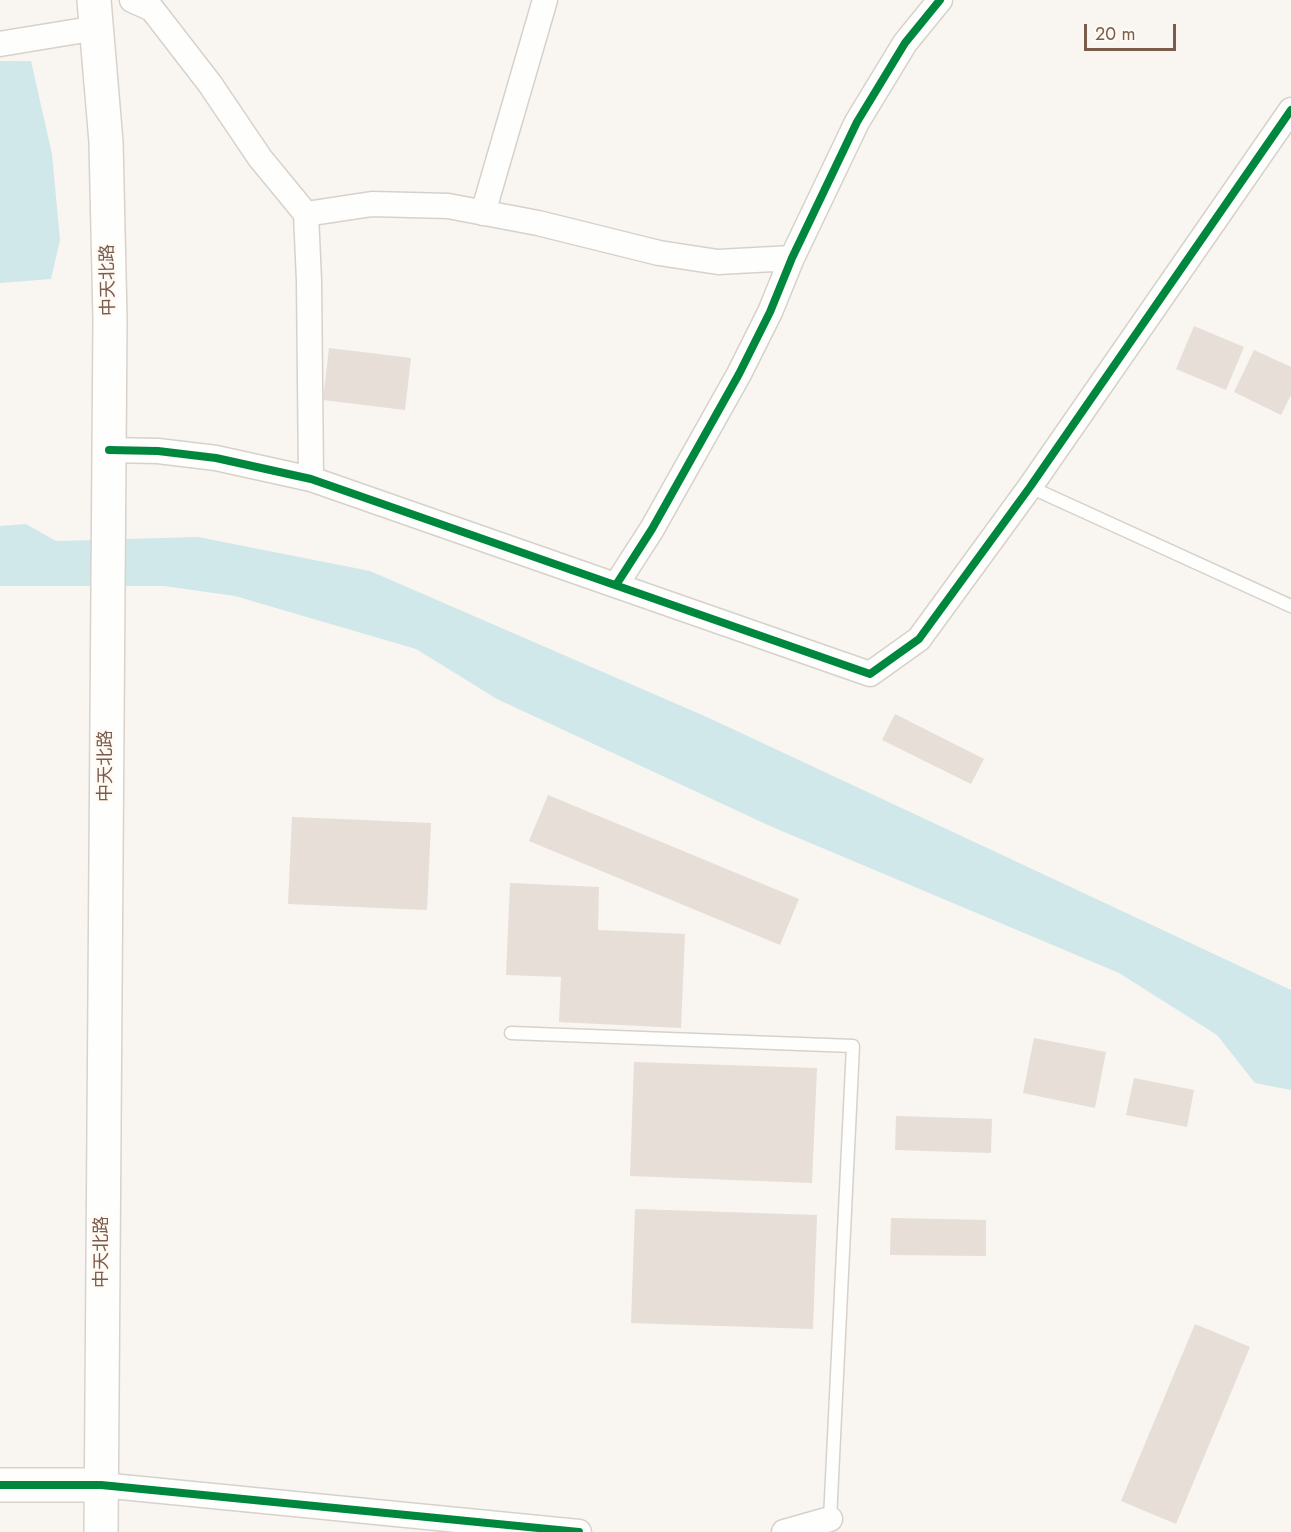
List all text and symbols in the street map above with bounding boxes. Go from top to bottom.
scale bar [1087,12,1178,50]
text: 20 m [1095,21,1135,47]
street label: 中天北路 [98,244,120,316]
street label: 中天北路 [96,730,118,802]
street label: 中天北路 [92,1216,114,1288]

